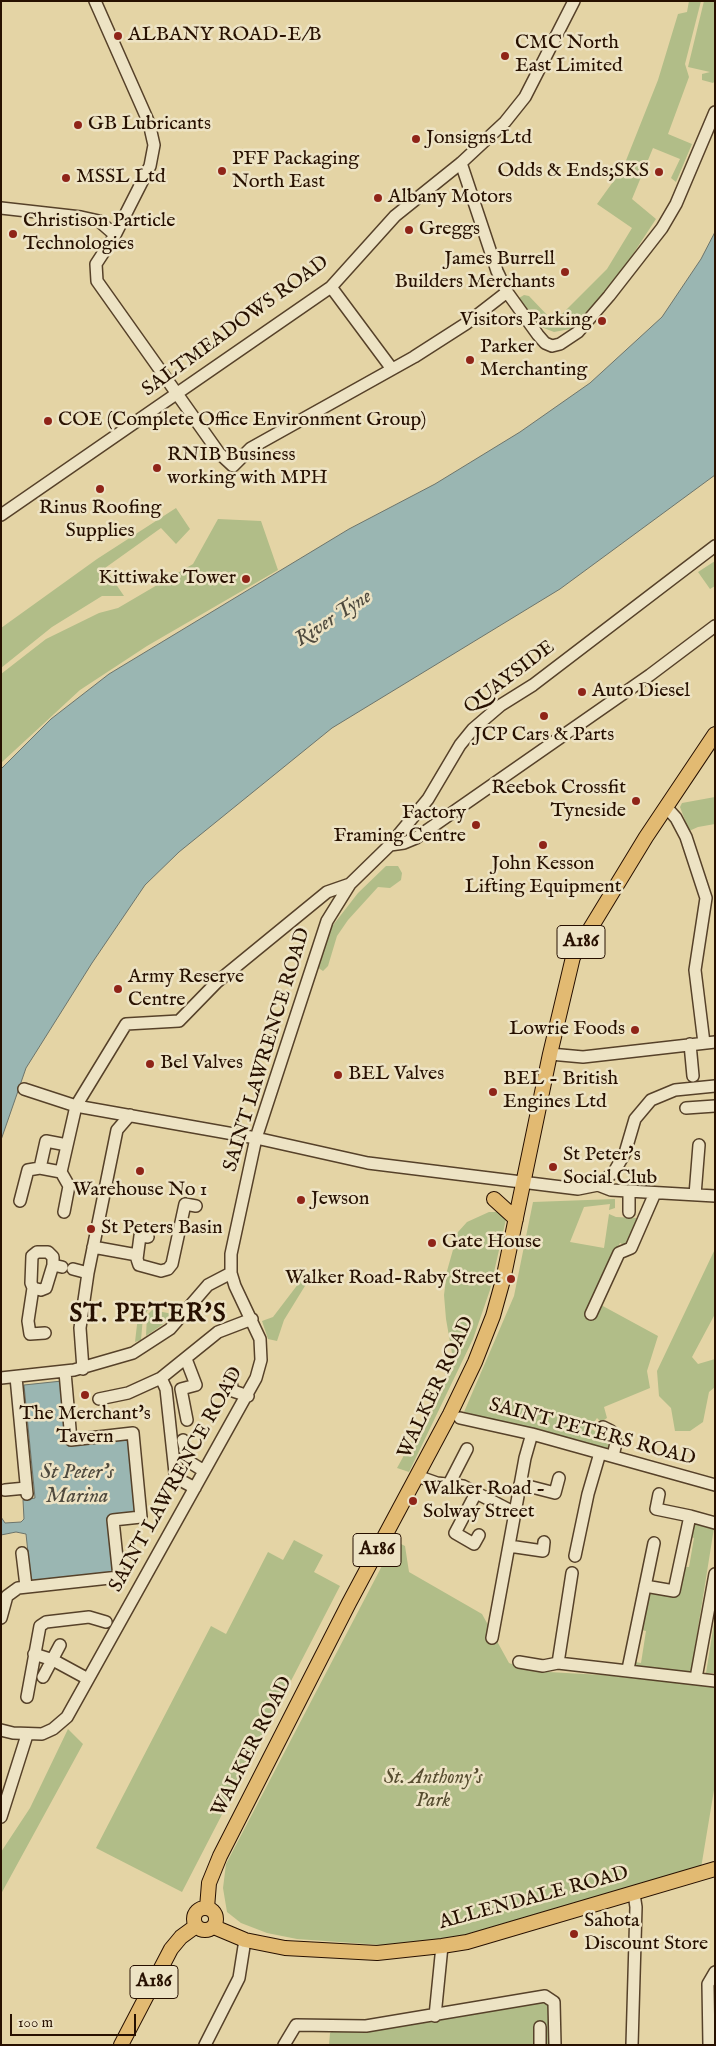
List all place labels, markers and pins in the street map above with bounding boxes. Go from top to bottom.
place label: ALBANY ROAD-E/B [128,24,321,48]
marker: ALBANY ROAD-E/B [112,30,124,42]
place label: CMC North East Limited [515,32,623,79]
marker: CMC North East Limited [499,50,511,62]
place label: GB Lubricants [88,113,211,137]
marker: GB Lubricants [72,119,84,131]
place label: Jonsigns Ltd [426,127,532,151]
marker: Jonsigns Ltd [410,133,422,145]
place label: PFF Packaging North East [232,148,359,195]
place label: Odds & Ends;SKS [498,160,649,184]
marker: PFF Packaging North East [216,165,228,177]
place label: MSSL Ltd [76,166,166,190]
marker: Odds & Ends;SKS [653,166,665,178]
marker: MSSL Ltd [60,172,72,184]
place label: Albany Motors [388,186,512,210]
marker: Albany Motors [372,192,384,204]
place label: Christison Particle Technologies [23,210,175,257]
place label: Greggs [419,218,480,242]
marker: Greggs [403,224,415,236]
marker: Christison Particle Technologies [7,228,19,240]
place label: James Burrell Builders Merchants [395,248,555,295]
marker: James Burrell Builders Merchants [559,266,571,278]
place label: Visitors Parking [460,309,592,333]
marker: Visitors Parking [596,315,608,327]
place label: Parker Merchanting [480,336,587,383]
marker: Parker Merchanting [464,354,476,366]
place label: COE (Complete Office Environment Group) [58,409,426,433]
marker: COE (Complete Office Environment Group) [42,415,54,427]
place label: RNIB Business working with MPH [167,444,328,491]
marker: RNIB Business working with MPH [151,462,163,474]
marker: Rinus Roofing Supplies [94,483,106,495]
place label: Rinus Roofing Supplies [39,497,161,544]
place label: Kittiwake Tower [99,567,236,591]
marker: Kittiwake Tower [240,573,252,585]
place label: Auto Diesel [592,680,690,704]
marker: Auto Diesel [576,686,588,698]
marker: JCP Cars & Parts [538,710,550,722]
place label: JCP Cars & Parts [474,724,614,748]
place label: Reebok Crossfit Tyneside [491,777,626,824]
marker: Reebok Crossfit Tyneside [630,795,642,807]
place label: Factory Framing Centre [333,802,466,849]
marker: Factory Framing Centre [470,819,482,831]
marker: John Kesson Lifting Equipment [537,839,549,851]
place label: John Kesson Lifting Equipment [464,853,622,900]
place label: Army Reserve Centre [128,966,244,1013]
marker: Army Reserve Centre [112,983,124,995]
place label: Lowrie Foods [509,1018,625,1042]
marker: Lowrie Foods [629,1024,641,1036]
place label: Bel Valves [160,1052,243,1076]
marker: Bel Valves [144,1058,156,1070]
place label: BEL Valves [348,1063,444,1087]
place label: BEL - British Engines Ltd [503,1068,618,1115]
marker: BEL Valves [332,1069,344,1081]
marker: BEL - British Engines Ltd [487,1086,499,1098]
place label: St Peter's Social Club [563,1144,657,1191]
marker: St Peter's Social Club [547,1161,559,1173]
marker: Warehouse No 1 [134,1165,146,1177]
place label: Warehouse No 1 [73,1179,207,1203]
place label: Jewson [311,1188,369,1212]
marker: Jewson [295,1194,307,1206]
place label: St Peters Basin [101,1217,223,1241]
marker: St Peters Basin [85,1223,97,1235]
place label: Gate House [442,1231,541,1255]
marker: Gate House [426,1237,438,1249]
place label: Walker Road-Raby Street [285,1267,501,1291]
marker: Walker Road-Raby Street [505,1273,517,1285]
marker: The Merchant's Tavern [79,1389,91,1401]
place label: The Merchant's Tavern [19,1403,151,1450]
place label: Walker Road - Solway Street [423,1478,545,1525]
marker: Walker Road - Solway Street [407,1495,419,1507]
place label: Sahota Discount Store [584,1910,708,1957]
marker: Sahota Discount Store [568,1928,580,1940]

